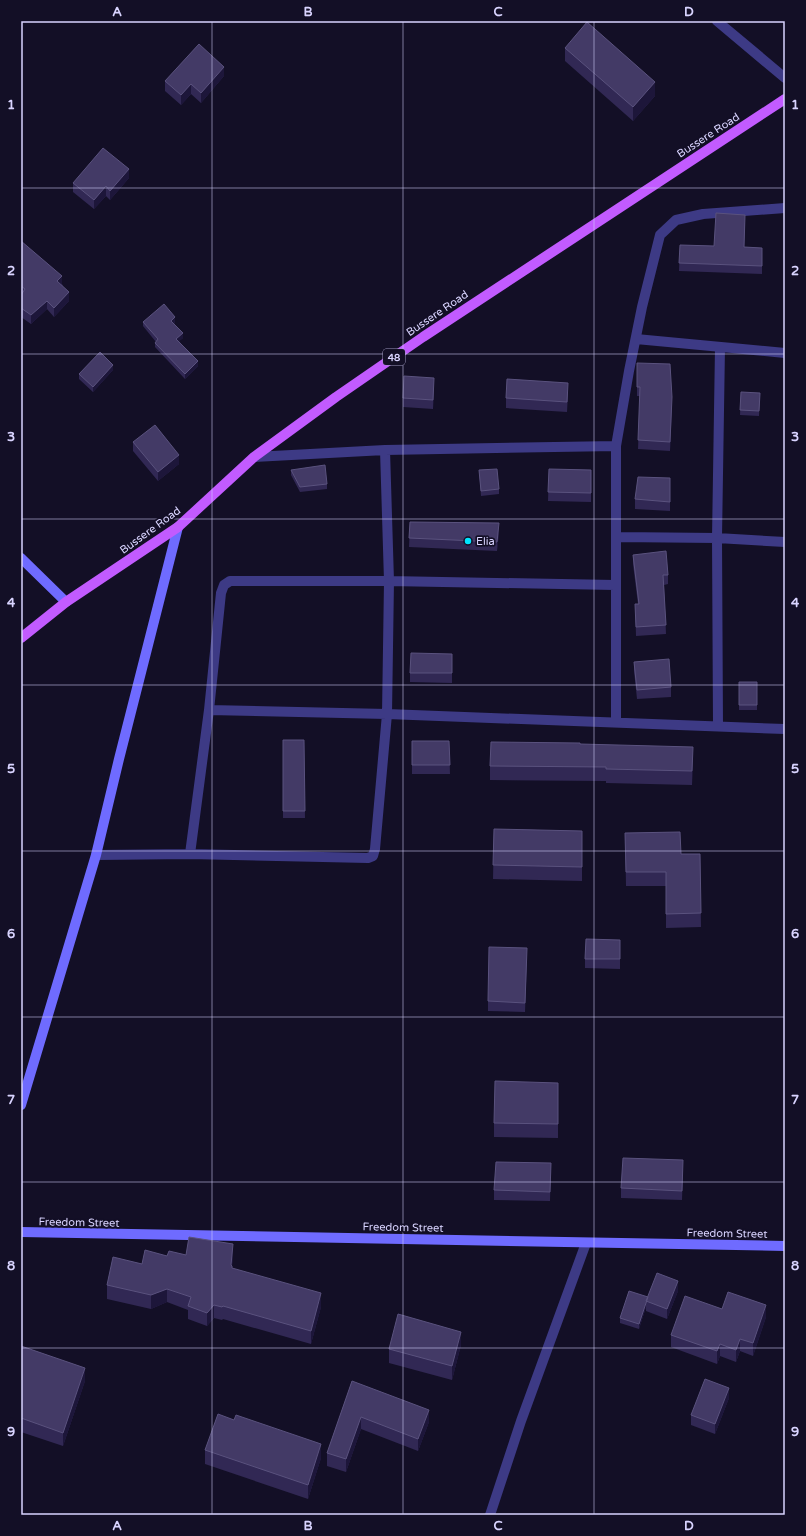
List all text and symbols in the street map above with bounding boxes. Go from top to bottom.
text: A [112,4,122,20]
text: B [303,4,313,20]
text: C [493,4,503,20]
text: D [684,4,694,20]
text: 1 [7,97,15,113]
text: 1 [791,97,799,113]
street label: Bussere Road [675,110,742,160]
text: 2 [7,263,15,279]
text: 2 [791,263,799,279]
street label: Bussere Road [404,288,471,339]
road number: 48 [383,349,405,365]
text: 3 [7,429,15,445]
text: 3 [791,429,799,445]
street label: Bussere Road [117,504,183,557]
place label: Elia [476,535,495,548]
marker: Elia [463,536,473,546]
text: 4 [7,595,16,611]
text: 4 [791,595,800,611]
text: 5 [7,761,15,777]
text: 5 [791,761,799,777]
text: 6 [7,926,15,942]
text: 6 [791,926,799,942]
text: 7 [7,1092,15,1108]
text: 7 [791,1092,799,1108]
street label: Freedom Street [38,1215,120,1230]
street label: Freedom Street [362,1220,444,1235]
street label: Freedom Street [686,1226,768,1241]
text: 8 [7,1258,15,1274]
text: 8 [791,1258,799,1274]
text: 9 [7,1424,15,1440]
text: 9 [791,1424,799,1440]
text: A [112,1518,122,1534]
text: B [303,1518,313,1534]
text: C [493,1518,503,1534]
text: D [684,1518,694,1534]

